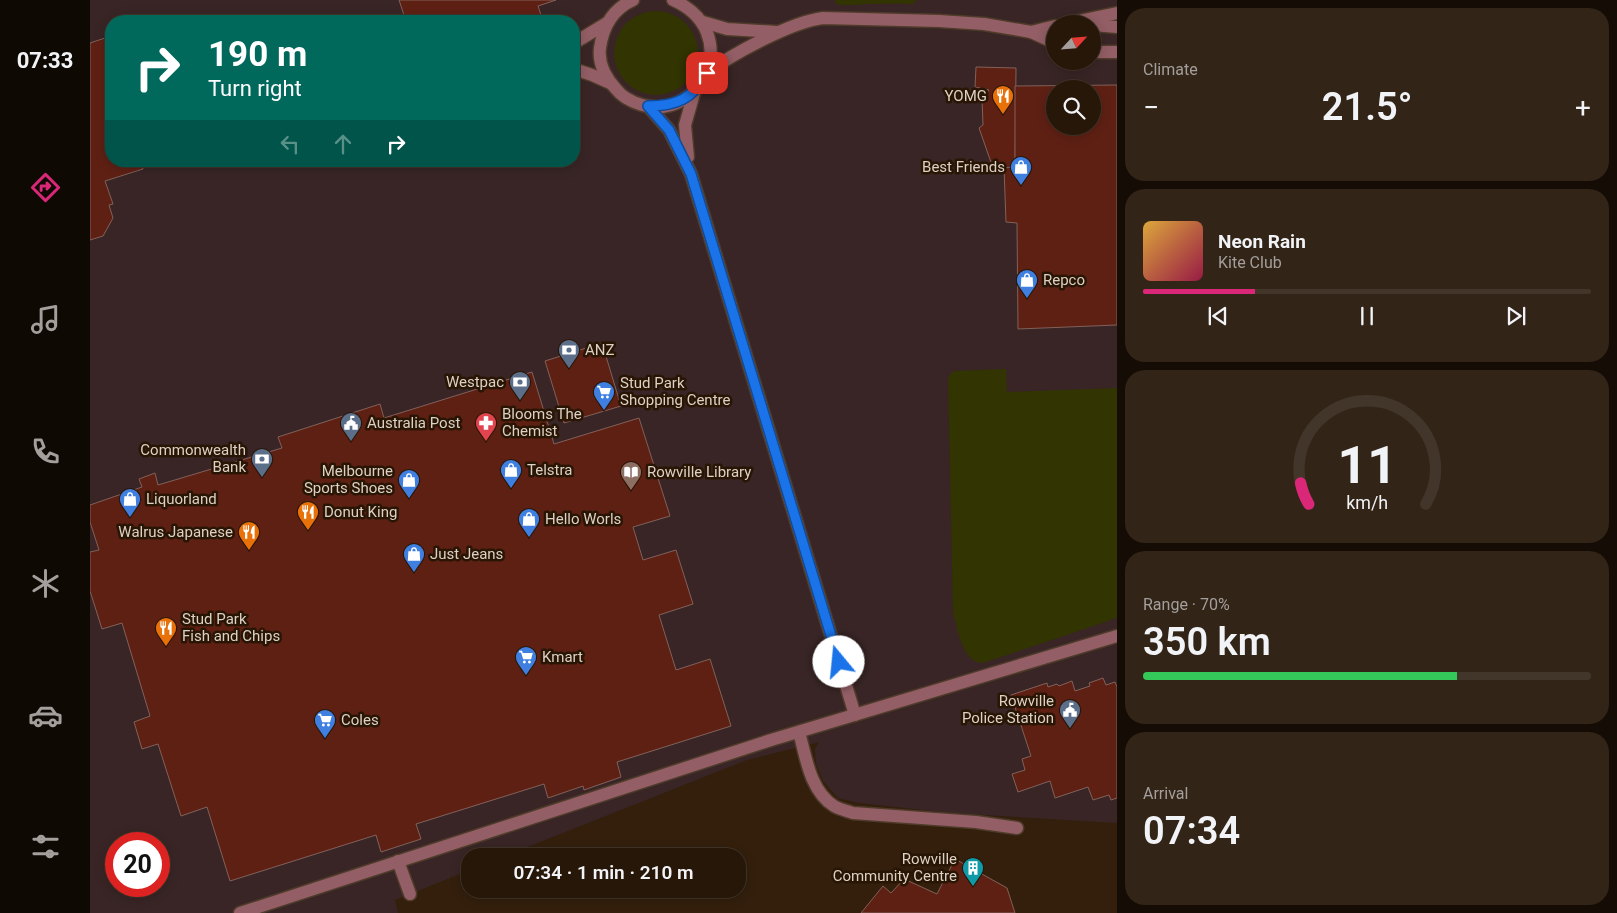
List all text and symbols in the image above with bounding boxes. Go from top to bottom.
north arrow [1046,15,1101,70]
map controls [1046,15,1101,135]
text: 190 m [208,34,307,75]
icon: right [125,35,190,100]
text: 07:33 [17,48,73,73]
pin [686,52,728,94]
icon: arrive [693,59,721,87]
text: Climate [1143,60,1198,79]
text: Turn right [208,76,302,101]
button: search [1046,80,1101,135]
restaurant icon: YOMG [991,84,1015,115]
text: 21.5° [1322,85,1412,129]
place label: YOMG [945,87,987,105]
text: − [1143,91,1159,124]
text: + [1575,91,1591,124]
icon: left [276,130,304,158]
icon: ahead [329,130,357,158]
icon: right [382,130,410,158]
shop icon: Best Friends [1009,155,1033,186]
place label: Best Friends [922,158,1005,176]
icon: directions [28,170,63,205]
text: Neon Rain [1218,230,1306,253]
text: Kite Club [1218,253,1282,272]
shop icon: Repco [1015,268,1039,299]
place label: Repco [1043,271,1085,289]
icon: music [28,302,63,337]
icon: previous [1204,302,1232,330]
icon: pause [1353,302,1381,330]
icon: next [1502,302,1530,330]
bank icon: ANZ [557,338,581,369]
place label: ANZ [585,341,614,359]
bank icon: Westpac [508,370,532,401]
place label: Westpac [446,373,504,391]
place label: Stud Park Shopping Centre [620,374,730,409]
supermarket icon: Stud Park Shopping Centre [592,380,616,411]
place label: Blooms The Chemist [502,405,582,440]
public building icon: Australia Post [339,411,363,442]
pharmacy icon: Blooms The Chemist [474,411,498,442]
place label: Australia Post [367,414,460,432]
icon: phone [28,434,63,469]
text: 11 [1337,435,1397,496]
place label: Commonwealth Bank [140,441,246,476]
bank icon: Commonwealth Bank [250,447,274,478]
shop icon: Telstra [499,458,523,489]
library icon: Rowville Library [619,460,643,491]
place label: Telstra [527,461,572,479]
place label: Melbourne Sports Shoes [304,462,393,497]
place label: Rowville Library [647,463,751,481]
shop icon: Melbourne Sports Shoes [397,468,421,499]
shop icon: Liquorland [118,487,142,518]
place label: Liquorland [146,490,217,508]
text: km/h [1346,492,1388,513]
restaurant icon: Donut King [296,500,320,531]
place label: Donut King [324,503,397,521]
shop icon: Hello Worls [517,507,541,538]
place label: Hello Worls [545,510,621,528]
restaurant icon: Walrus Japanese [237,520,261,551]
place label: Walrus Japanese [118,523,233,541]
shop icon: Just Jeans [402,542,426,573]
place label: Just Jeans [430,545,503,563]
icon: climate [28,566,63,601]
text: Range · 70% [1143,595,1230,614]
place label: Stud Park Fish and Chips [182,610,280,645]
restaurant icon: Stud Park Fish and Chips [154,616,178,647]
text: 350 km [1143,620,1271,664]
position arrow [812,635,864,687]
supermarket icon: Kmart [514,645,538,676]
place label: Kmart [542,648,583,666]
place label: Rowville Police Station [962,692,1054,727]
icon: car [28,698,63,733]
public building icon: Rowville Police Station [1058,698,1082,729]
supermarket icon: Coles [313,708,337,739]
place label: Coles [341,711,379,729]
text: Arrival [1143,784,1188,803]
text: 07:34 [1143,809,1240,853]
icon: filters [28,829,63,864]
speed limit sign: 20 [105,832,170,897]
place label: Rowville Community Centre [833,850,957,885]
building icon: Rowville Community Centre [961,856,985,887]
text: 07:34 · 1 min · 210 m [513,861,694,884]

